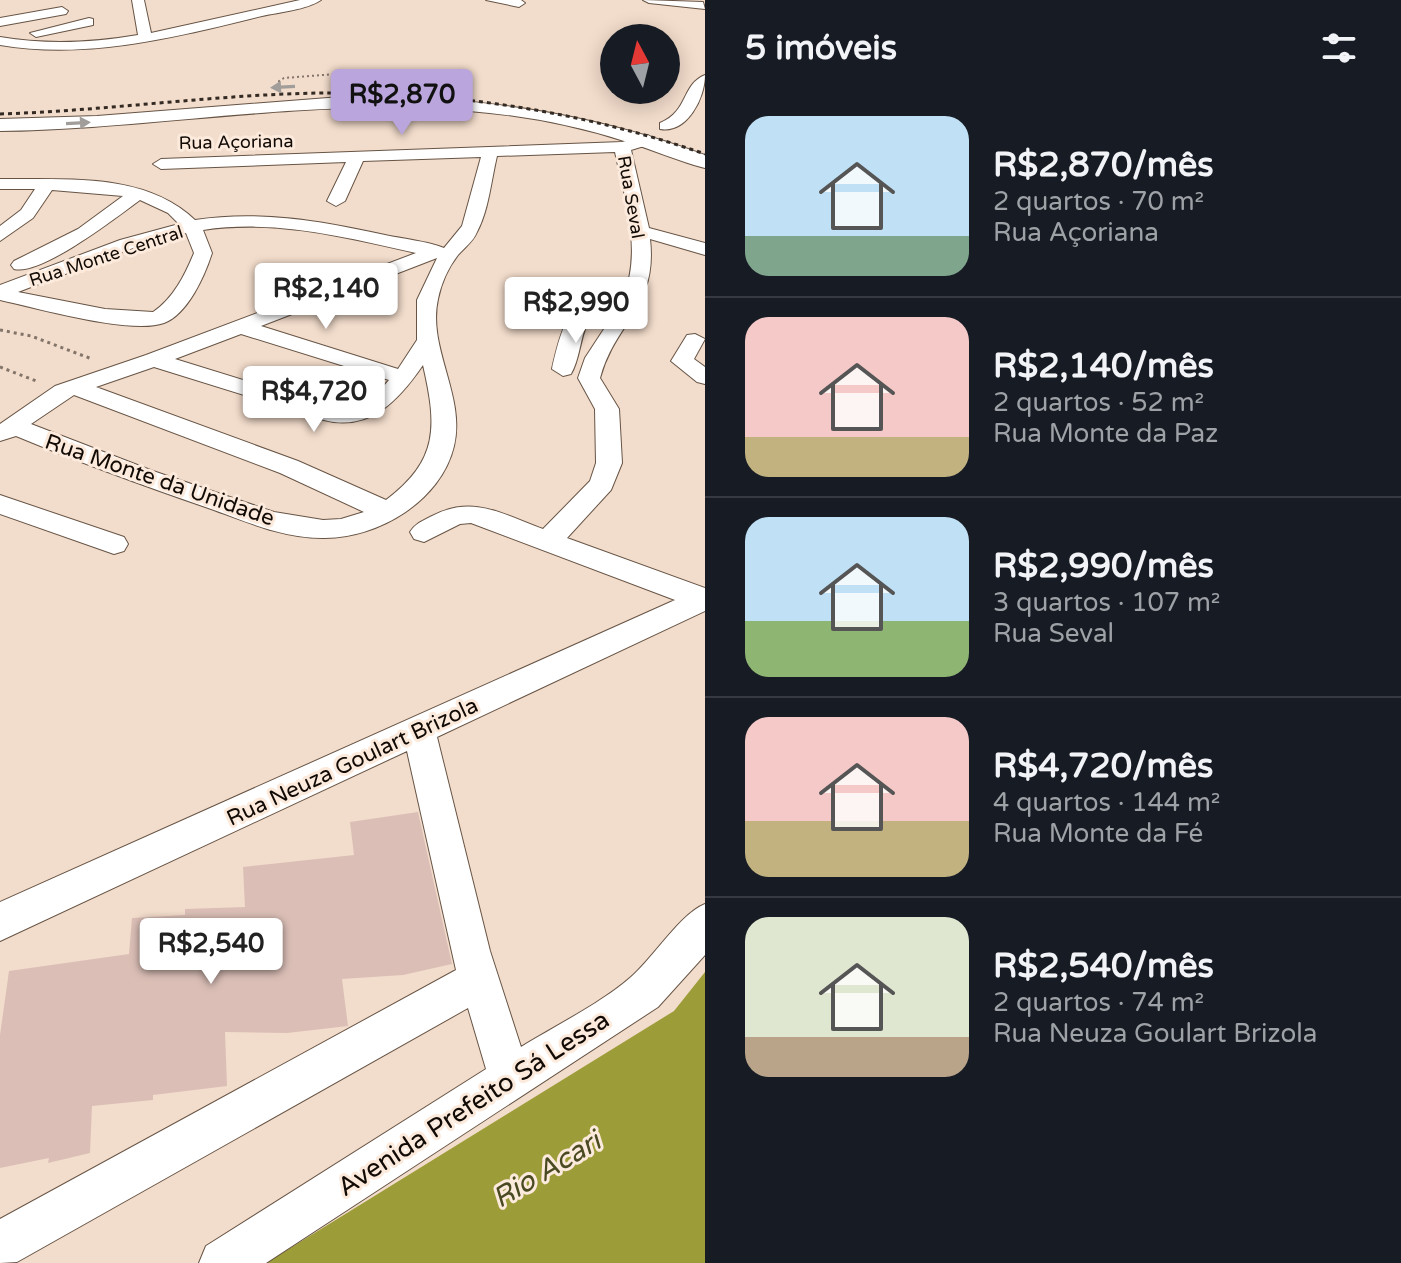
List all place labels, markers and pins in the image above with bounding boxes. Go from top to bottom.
pin: R$2,870 [328,69,476,137]
pin: R$2,140 [252,263,400,331]
pin: R$2,990 [502,277,650,345]
pin: R$4,720 [240,366,388,434]
pin: R$2,540 [137,918,285,986]

